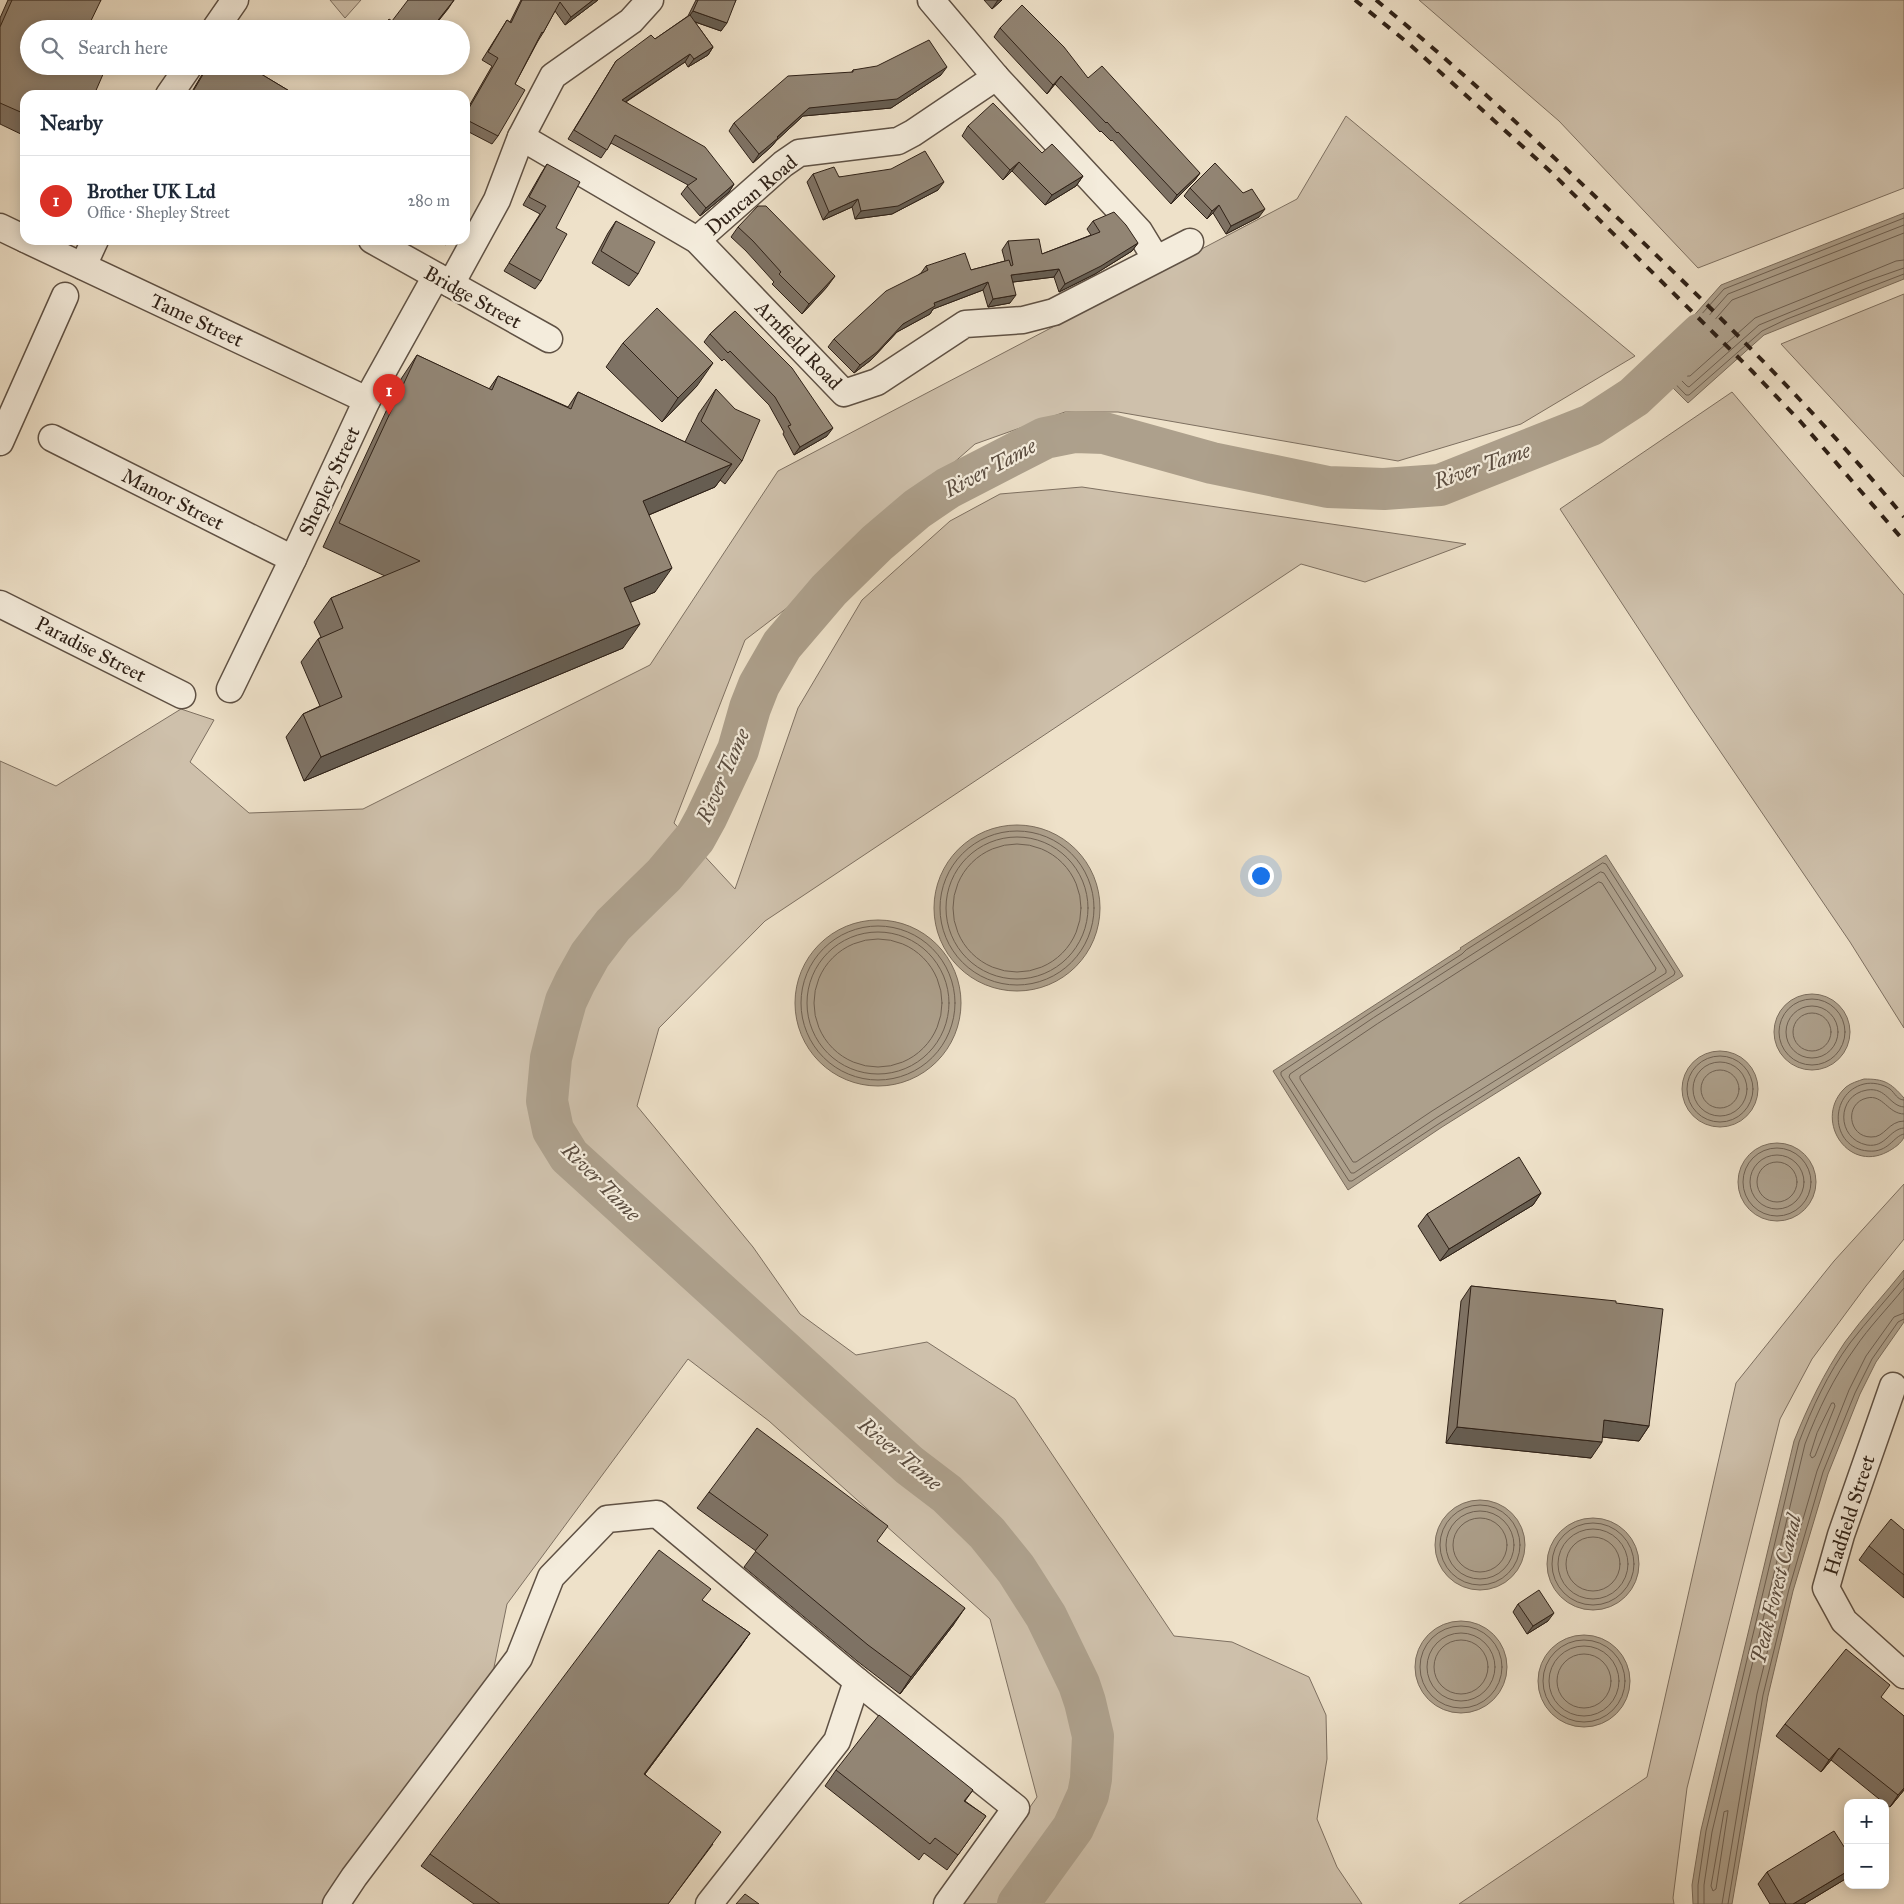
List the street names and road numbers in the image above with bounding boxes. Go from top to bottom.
street label: Duncan Road [700,150,802,240]
street label: Bridge Street [420,260,526,334]
street label: Tame Street [147,288,247,352]
street label: Arnfield Road [750,295,847,394]
street label: Shepley Street [293,423,365,539]
street label: Manor Street [118,463,228,535]
street label: Paradise Street [32,611,150,687]
street label: Hadfield Street [1818,1452,1880,1578]

